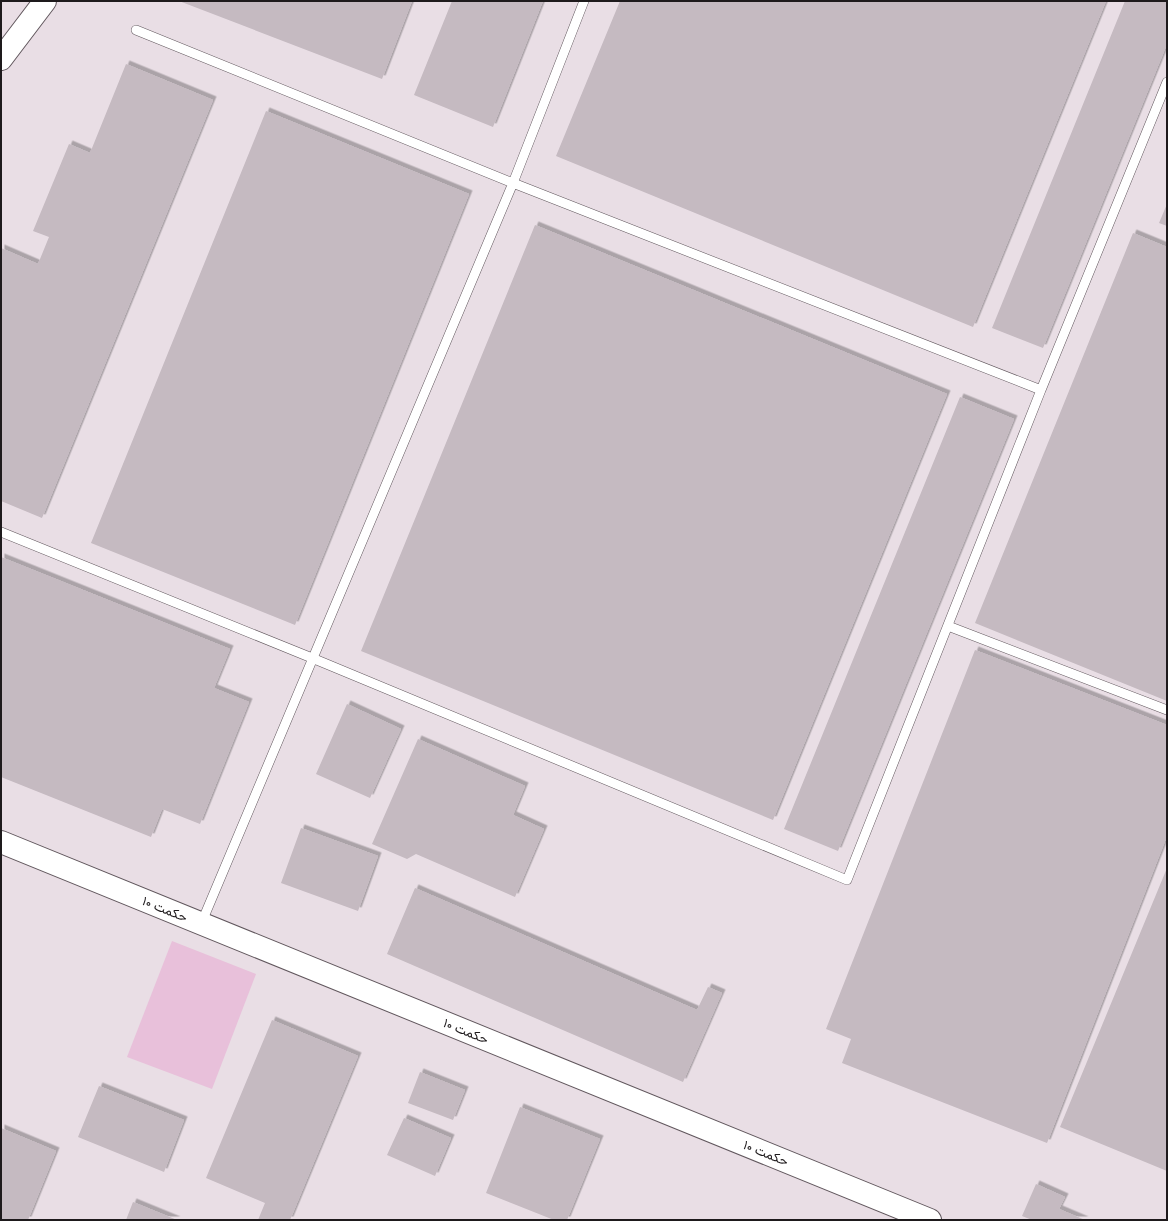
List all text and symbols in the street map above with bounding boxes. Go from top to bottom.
street label: حکمت ۱۰ [140,893,190,925]
street label: حکمت ۱۰ [441,1015,491,1047]
street label: حکمت ۱۰ [741,1137,791,1169]

